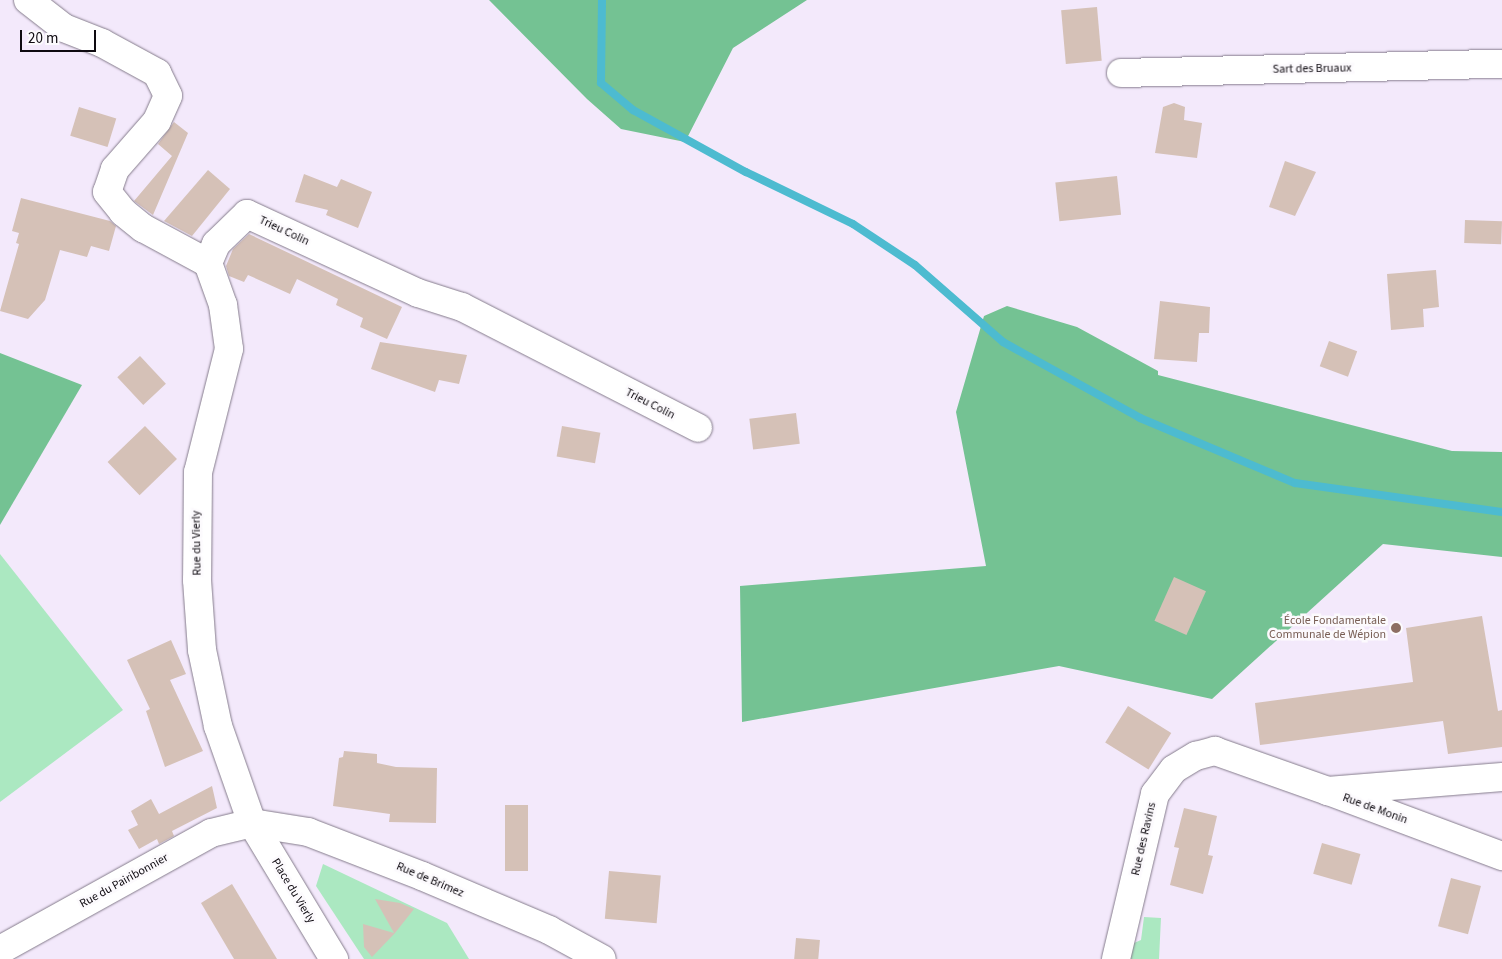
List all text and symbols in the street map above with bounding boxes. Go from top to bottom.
scale bar [22,20,99,52]
text: 20 m [28,28,58,49]
street label: Sart des Bruaux [1272,61,1352,77]
street label: Trieu Colin [257,213,311,249]
street label: Trieu Colin [623,385,677,423]
street label: Rue du Vierly [189,510,205,576]
place label: École Fondamentale Communale de Wépion [1269,614,1386,642]
marker: École Fondamentale Communale de Wépion [1390,622,1402,634]
street label: Rue de Monin [1341,791,1409,827]
street label: Rue des Ravins [1129,801,1159,877]
street label: Rue du Pairibonnier [77,851,171,911]
street label: Place du Vierly [268,856,318,926]
street label: Rue de Brimez [394,859,466,901]

